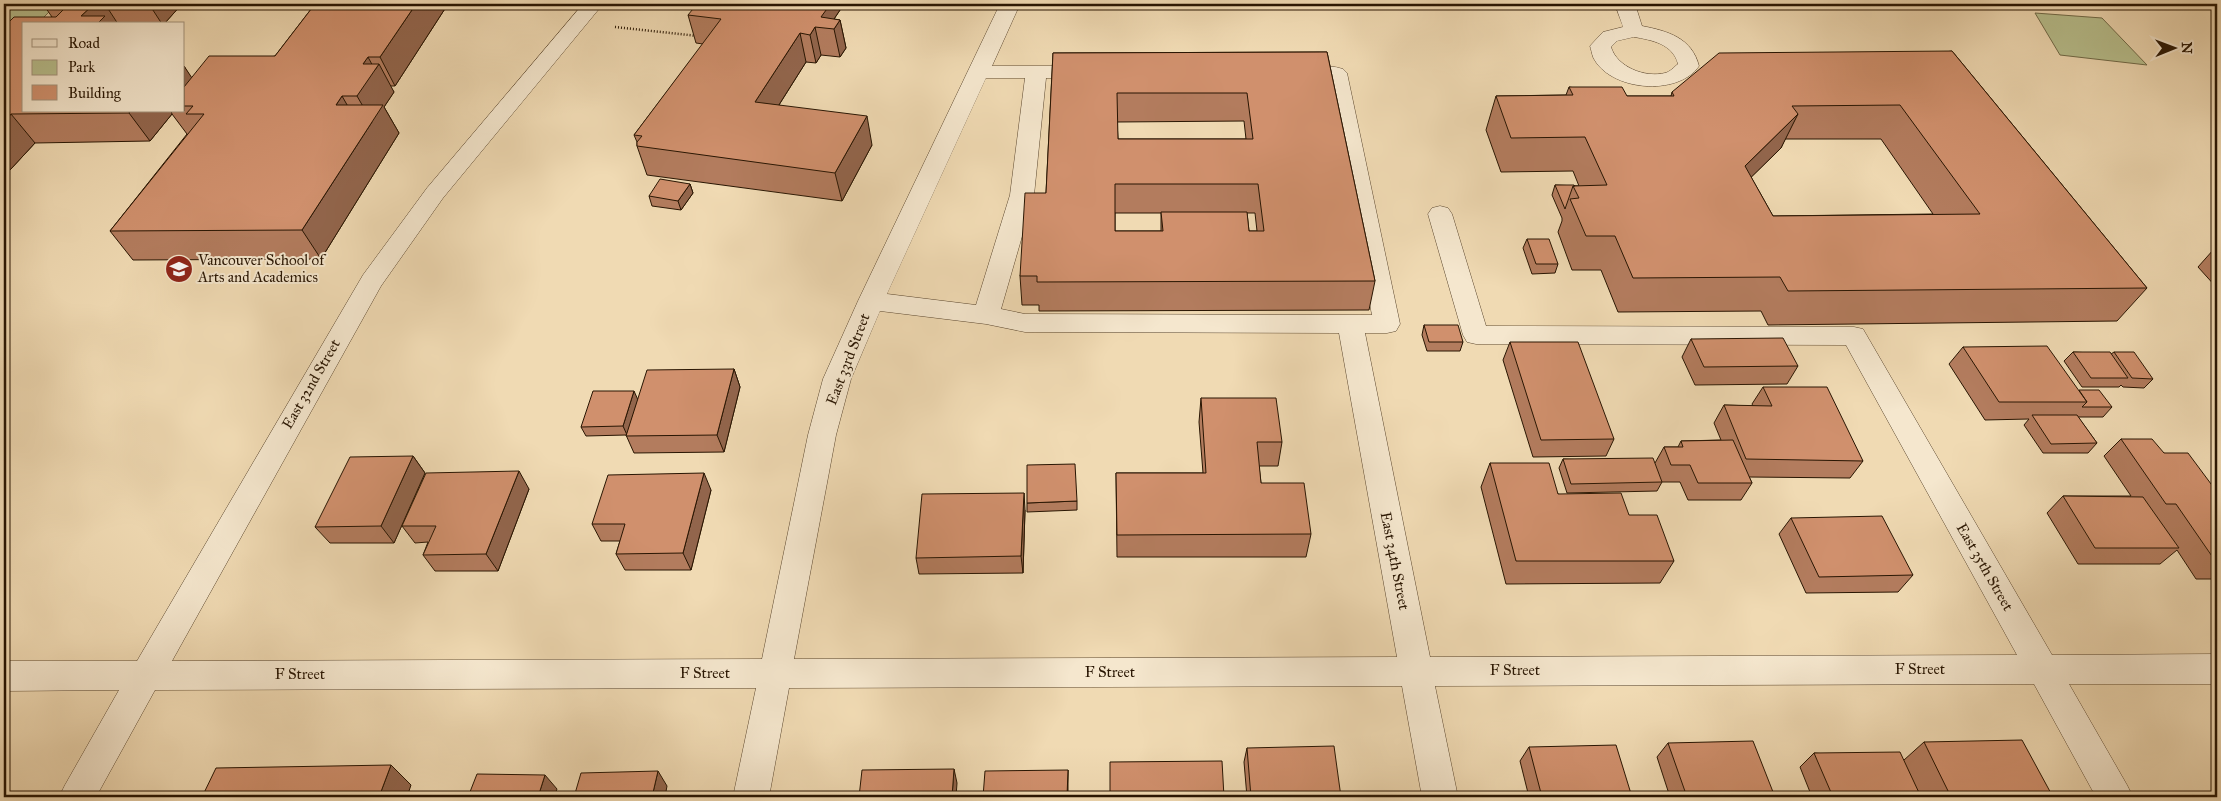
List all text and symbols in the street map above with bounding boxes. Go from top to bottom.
legend [22,22,185,112]
north arrow [2148,22,2198,72]
text: Road [68,34,100,52]
text: N [2178,42,2195,54]
text: Park [68,58,95,76]
text: Building [68,84,122,102]
place label: Vancouver School of Arts and Academics [197,251,327,286]
school or university icon: Vancouver School of Arts and Academics [164,254,194,284]
street label: East 33rd Street [822,310,874,407]
street label: East 32nd Street [278,335,344,432]
street label: East 34th Street [1377,510,1413,612]
street label: East 35th Street [1953,520,2018,615]
street label: F Street [1895,660,1946,678]
street label: F Street [1490,661,1541,679]
street label: F Street [1085,663,1136,681]
street label: F Street [680,664,731,682]
street label: F Street [275,665,326,683]

